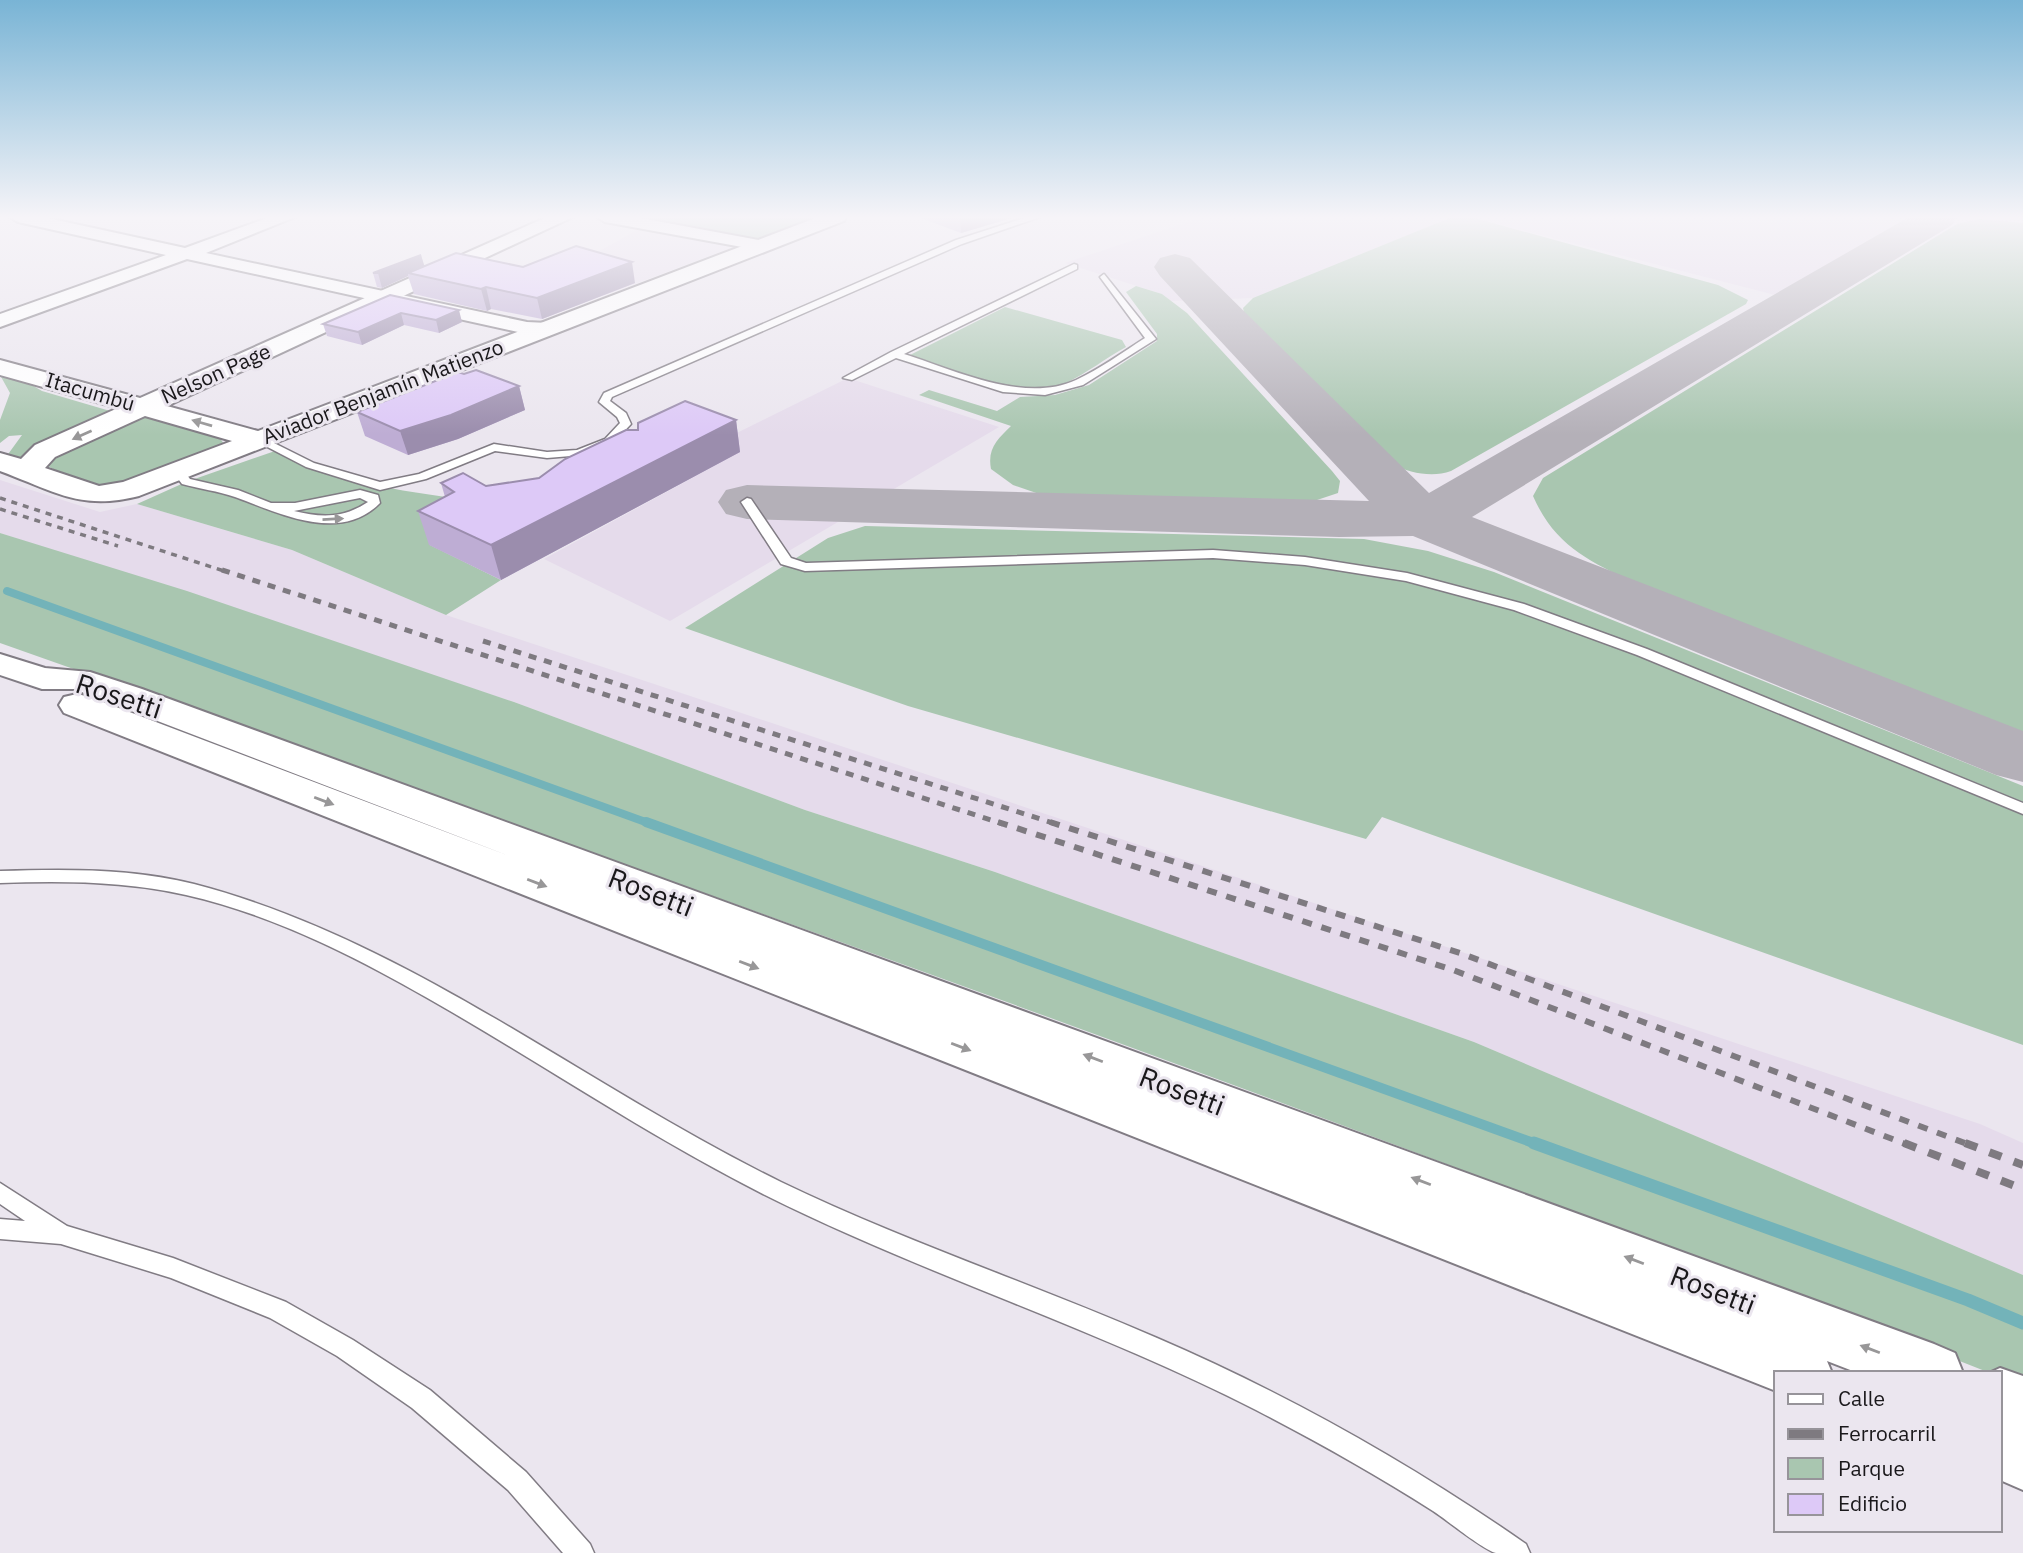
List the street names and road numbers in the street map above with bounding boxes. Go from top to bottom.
street label: Aviador Benjamín Matienzo [258,332,507,450]
street label: Nelson Page [156,336,275,410]
street label: Itacumbú [42,365,138,417]
street label: Rosetti [71,664,167,727]
street label: Rosetti [603,858,699,925]
street label: Rosetti [1134,1057,1230,1124]
street label: Rosetti [1665,1256,1761,1323]

